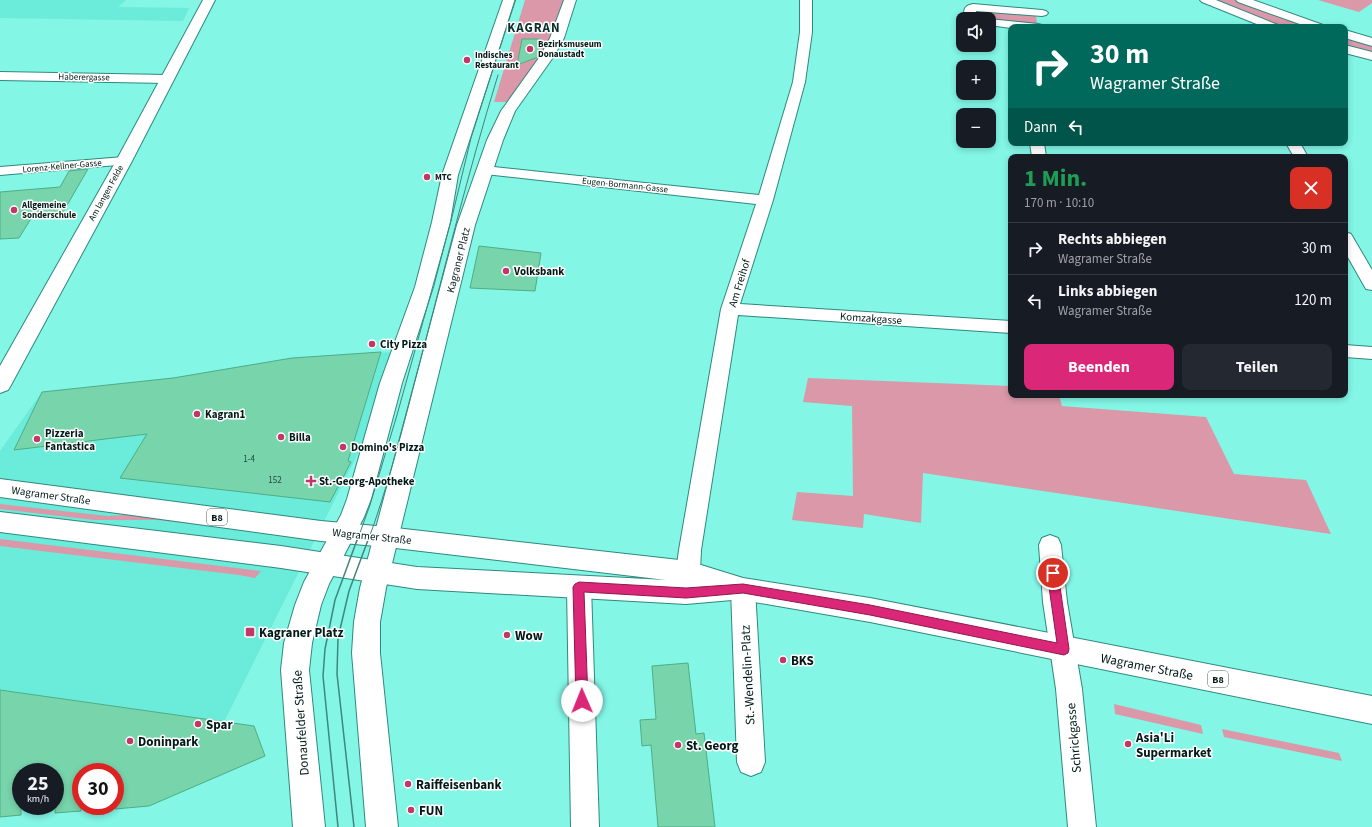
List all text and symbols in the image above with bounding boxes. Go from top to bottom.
map controls [956,12,996,148]
button: sound [956,12,996,52]
district label: KAGRAN [507,19,561,37]
text: 30 m [1090,34,1149,74]
place label: Bezirksmuseum Donaustadt [538,38,602,61]
icon: right [1024,40,1076,92]
marker: Bezirksmuseum Donaustadt [525,44,535,54]
place label: Indisches Restaurant [475,49,519,72]
marker: Indisches Restaurant [462,55,472,65]
button: + [956,60,996,100]
street label: Haberergasse [58,71,110,84]
text: Wagramer Straße [1090,71,1220,96]
button: − [956,108,996,148]
icon: left [1065,116,1087,138]
text: Dann [1024,117,1057,138]
street label: Lorenz-Kellner-Gasse [22,157,103,176]
text: 1 Min. [1024,161,1087,196]
street label: Am langen Felde [86,162,127,224]
button: close [1290,167,1332,209]
place label: MTC [435,171,453,184]
marker: MTC [422,172,432,182]
street label: Eugen-Bormann-Gasse [581,175,669,197]
text: 170 m · 10:10 [1024,194,1094,212]
place label: Allgemeine Sonderschule [21,199,76,222]
marker: Allgemeine Sonderschule [9,205,19,215]
street label: Kagraner Platz [443,226,474,294]
text: Rechts abbiegen [1058,229,1167,250]
icon: right [1024,238,1046,260]
text: 30 m [1302,238,1332,259]
text: Wagramer Straße [1058,250,1152,268]
street label: Am Freihof [725,257,754,309]
place label: Volksbank [513,264,564,279]
marker: Volksbank [501,266,511,276]
text: Links abbiegen [1058,281,1157,302]
icon: left [1024,290,1046,312]
text: 120 m [1294,290,1332,311]
text: Wagramer Straße [1058,302,1152,320]
street label: Komzakgasse [839,309,903,328]
place label: City Pizza [380,337,427,352]
marker: City Pizza [367,339,377,349]
button: Beenden [1024,344,1174,390]
button: Teilen [1182,344,1332,390]
place label: Kagran1 [205,407,246,422]
marker: Kagran1 [192,409,202,419]
place label: Pizzeria Fantastica [45,426,95,454]
place label: Billa [289,430,311,445]
marker: Billa [276,432,286,442]
marker: Pizzeria Fantastica [32,434,42,444]
place label: Domino's Pizza [351,440,424,455]
marker: Domino's Pizza [338,442,348,452]
house number: 1-4 [243,453,255,466]
house number: 152 [268,474,282,487]
place label: St.-Georg-Apotheke [319,474,415,489]
marker: St.-Georg-Apotheke [306,476,316,486]
street label: Wagramer Straße [11,483,92,509]
road number: B8 [207,509,227,525]
street label: Wagramer Straße [332,525,413,548]
pin [1036,556,1070,590]
icon: arrive [1042,562,1064,584]
place label: Kagraner Platz [259,624,343,642]
street label: St.-Wendelin-Platz [736,624,760,726]
marker: Kagraner Platz [244,626,256,638]
place label: Wow [515,627,543,645]
marker: Wow [502,630,512,640]
street label: Wagramer Straße [1099,649,1195,685]
place label: BKS [791,652,814,670]
marker: BKS [778,655,788,665]
street label: Donaufelder Straße [288,670,314,776]
road number: B8 [1208,671,1228,687]
position arrow [561,680,603,722]
street label: Schrickgasse [1062,702,1086,774]
place label: Spar [206,716,233,734]
marker: Spar [193,719,203,729]
place label: Asia'Li Supermarket [1135,729,1211,762]
place label: Doninpark [138,733,199,751]
marker: Doninpark [125,736,135,746]
place label: St. Georg [686,737,738,755]
marker: Asia'Li Supermarket [1123,739,1133,749]
marker: St. Georg [673,740,683,750]
speed limit sign: 30 [72,763,124,815]
text: 25 [27,770,49,798]
place label: Raiffeisenbank [416,776,503,794]
marker: Raiffeisenbank [403,779,413,789]
text: km/h [27,792,49,806]
place label: FUN [419,802,443,820]
marker: FUN [406,805,416,815]

